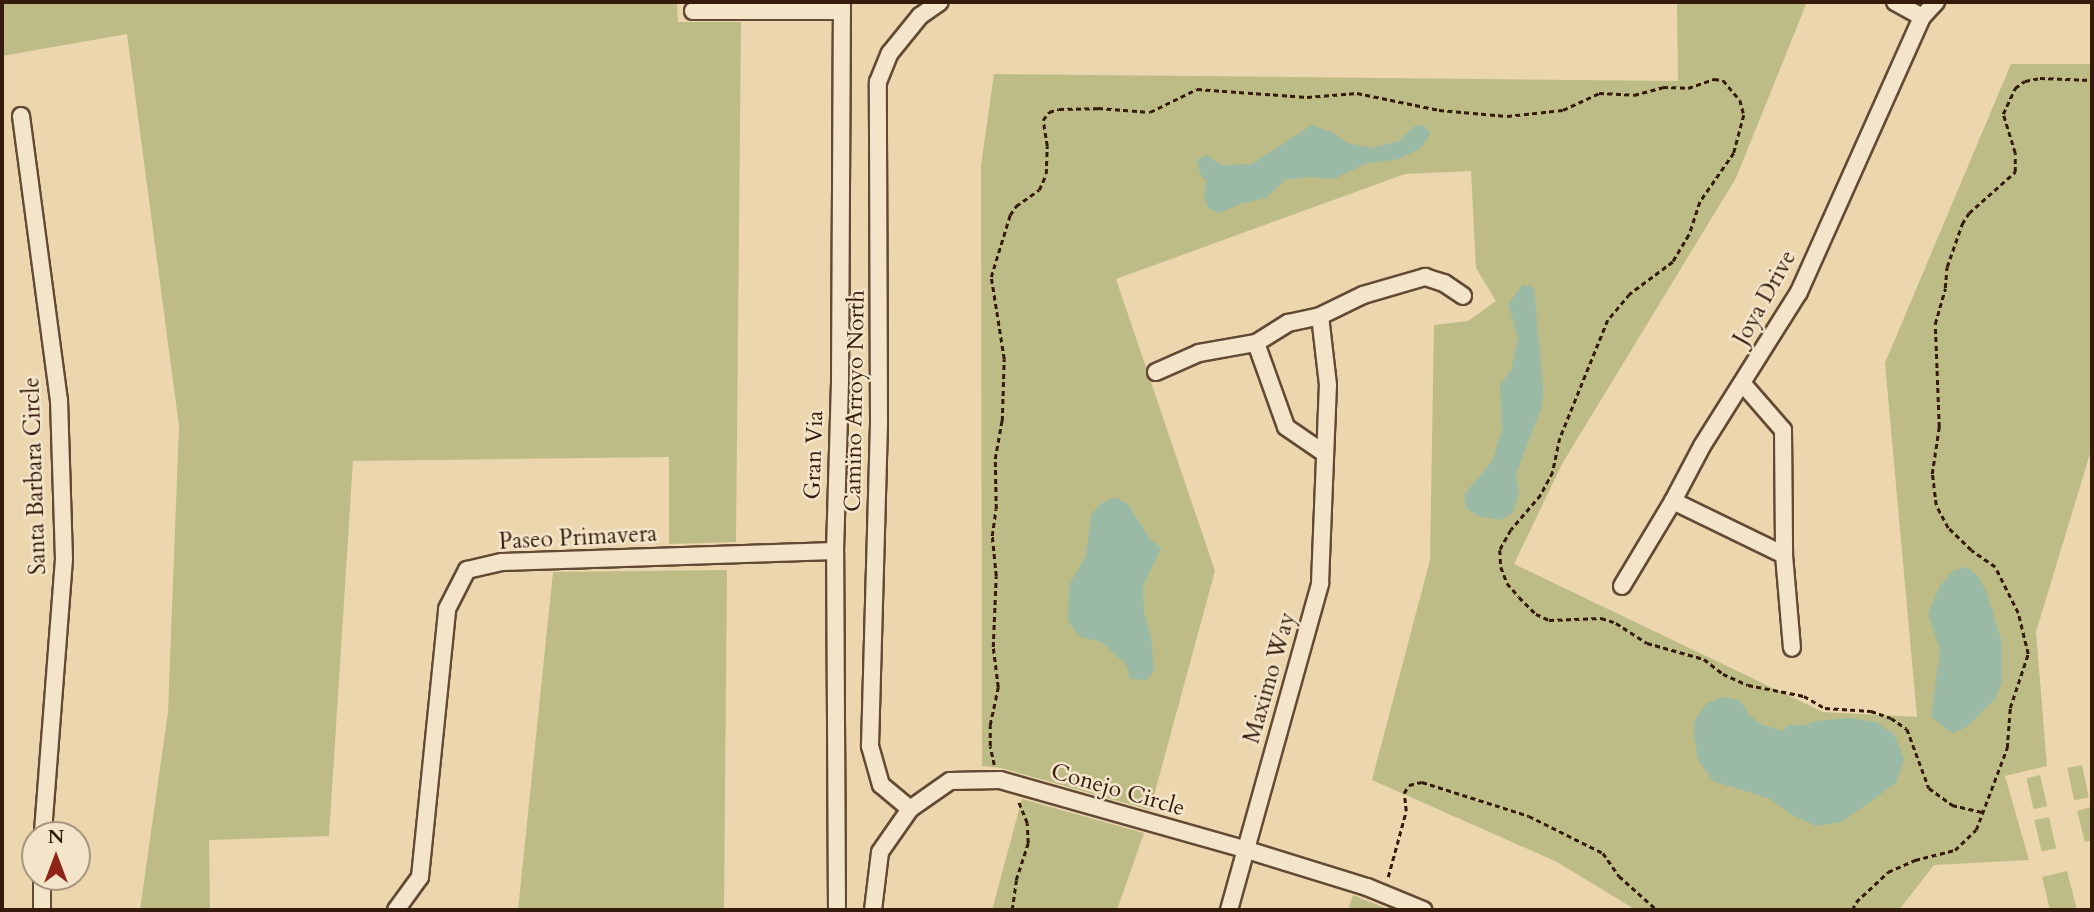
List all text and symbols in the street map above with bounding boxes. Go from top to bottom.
street label: Joya Drive [1728,246,1802,350]
street label: Camino Arroyo North [839,290,871,512]
street label: Santa Barbara Circle [18,377,52,575]
street label: Gran Via [799,410,829,500]
street label: Paseo Primavera [498,520,658,556]
street label: Maximo Way [1238,609,1302,747]
street label: Conejo Circle [1048,758,1188,822]
north arrow [21,821,91,891]
text: N [48,824,64,850]

